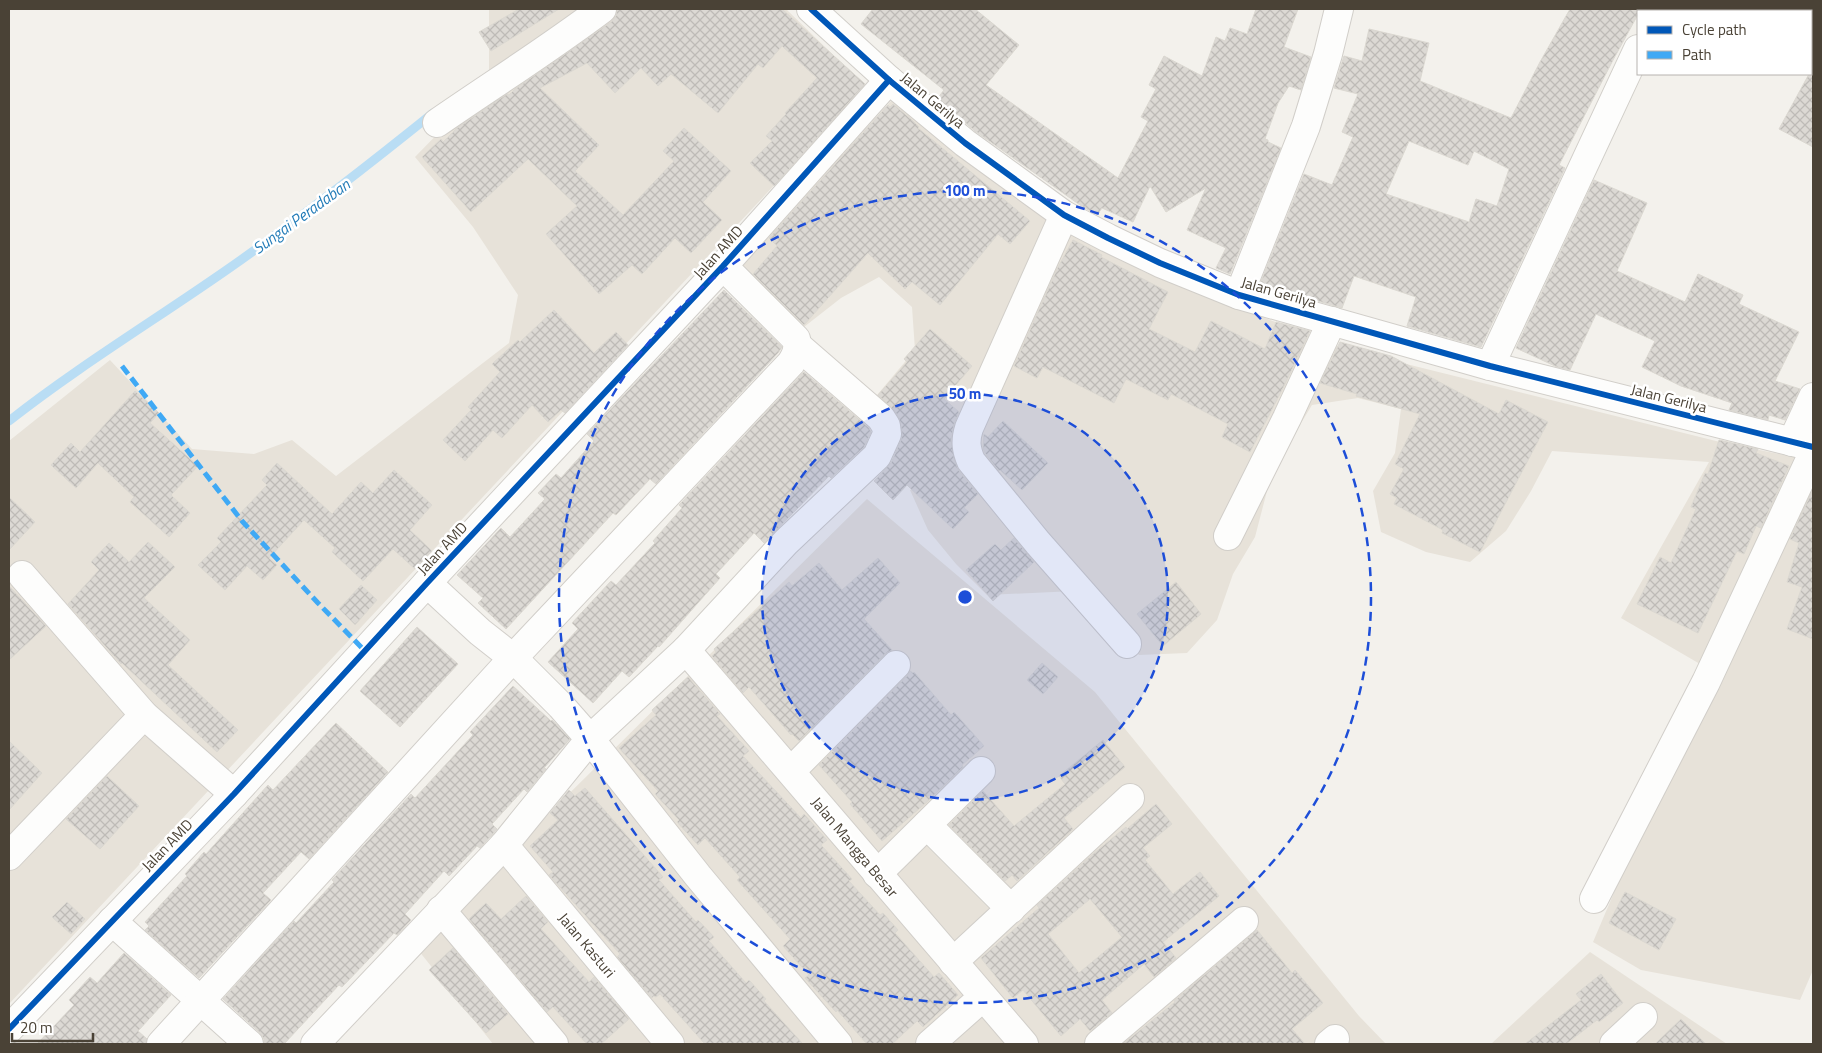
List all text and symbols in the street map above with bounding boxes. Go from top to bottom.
legend [1637,10,1812,75]
text: Cycle path [1682,18,1747,41]
text: Path [1682,43,1712,66]
street label: Jalan Gerilya [896,66,970,134]
water label: Sungai Peradaban [247,172,355,260]
text: 100 m [944,179,986,202]
street label: Jalan AMD [688,220,748,284]
street label: Jalan Gerilya [1239,270,1320,314]
street label: Jalan Gerilya [1629,377,1710,419]
text: 50 m [949,382,981,405]
street label: Jalan AMD [411,516,473,580]
centre of rings [956,588,974,606]
street label: Jalan Mangga Besar [806,792,904,902]
street label: Jalan AMD [136,813,198,877]
street label: Jalan Kasturi [553,907,621,983]
scale bar [12,1010,94,1042]
text: 20 m [20,1016,53,1039]

